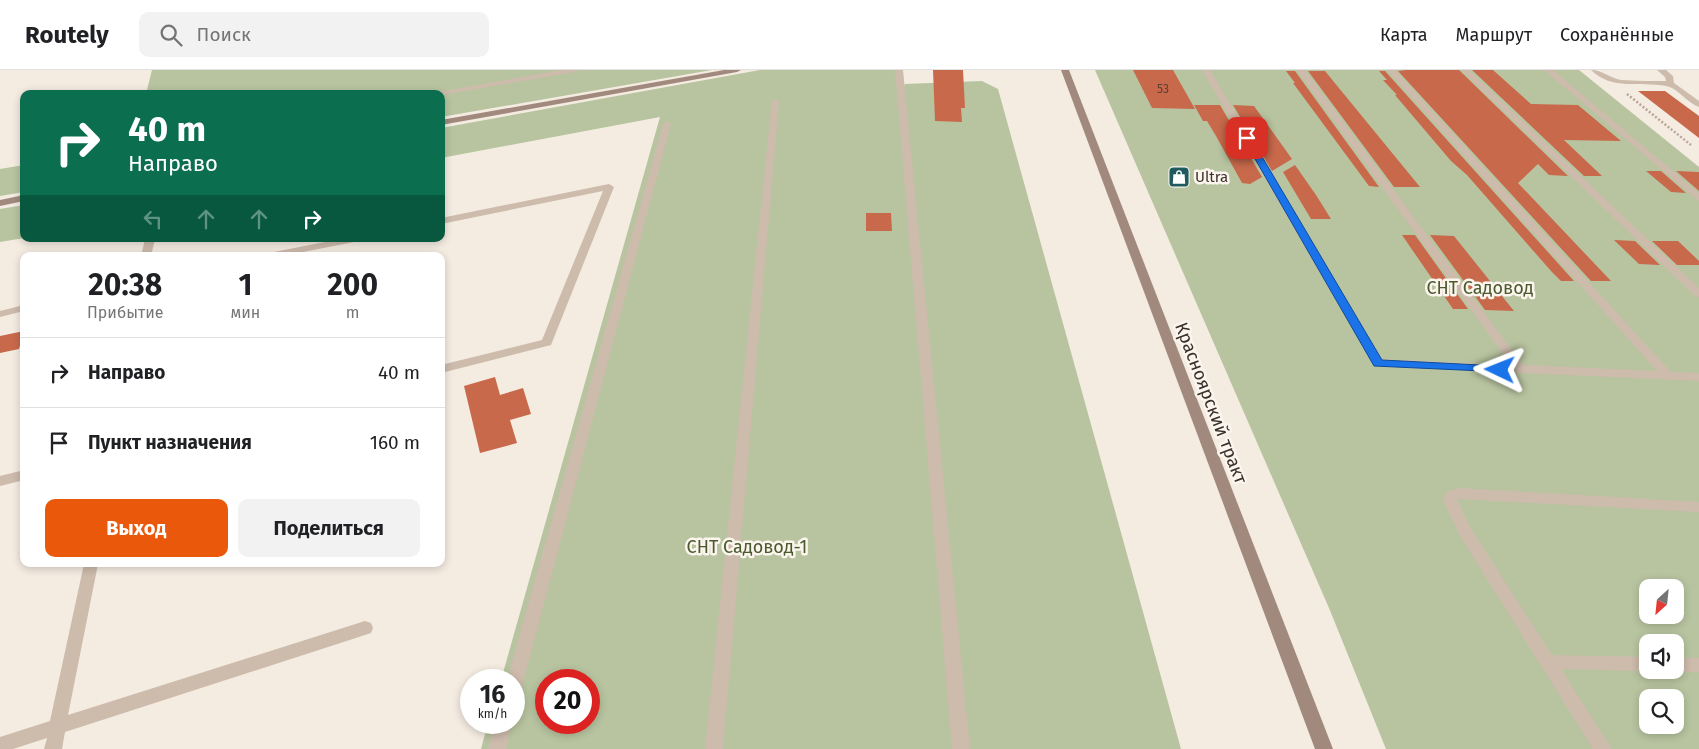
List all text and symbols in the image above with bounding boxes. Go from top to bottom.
search box [139,12,489,57]
text: Routely [25,21,109,49]
icon: search [157,21,185,49]
text: Поиск [197,23,251,46]
text: Карта [1380,24,1428,46]
text: Маршрут [1456,24,1532,46]
text: Сохранённые [1560,24,1674,46]
house number: 53 [1157,82,1169,96]
text: 40 m [128,108,206,150]
icon: right [45,110,110,175]
pin [1226,117,1268,159]
icon: arrive [1233,124,1261,152]
text: Направо [128,150,218,177]
shop icon: Ultra [1167,165,1191,189]
place label: Ultra [1195,168,1228,186]
icon: left [139,205,167,233]
icon: ahead [192,205,220,233]
icon: ahead [245,205,273,233]
icon: right [298,205,326,233]
text: 20:38 [88,267,162,303]
text: 1 [238,267,252,303]
text: 200 [327,267,378,303]
park label: СНТ Садовод [1426,277,1534,299]
text: Прибытие [87,303,163,322]
text: мин [230,303,260,322]
text: m [346,303,360,322]
street label: Красноярский тракт [1170,319,1252,488]
position arrow [1473,343,1525,395]
icon: right [45,359,73,387]
text: Направо [88,361,165,384]
text: 40 m [378,361,420,384]
icon: arrive [45,429,73,457]
text: Пункт назначения [88,431,252,454]
text: 160 m [370,431,420,454]
button: Выход [45,499,228,557]
button: Поделиться [238,499,420,557]
park label: СНТ Садовод-1 [687,536,807,558]
north arrow [1639,579,1684,624]
map controls [1639,579,1684,734]
button: sound [1639,634,1684,679]
speed limit sign: 20 [535,669,600,734]
text: 16 [480,680,505,710]
button: search [1639,689,1684,734]
text: km/h [478,707,507,721]

